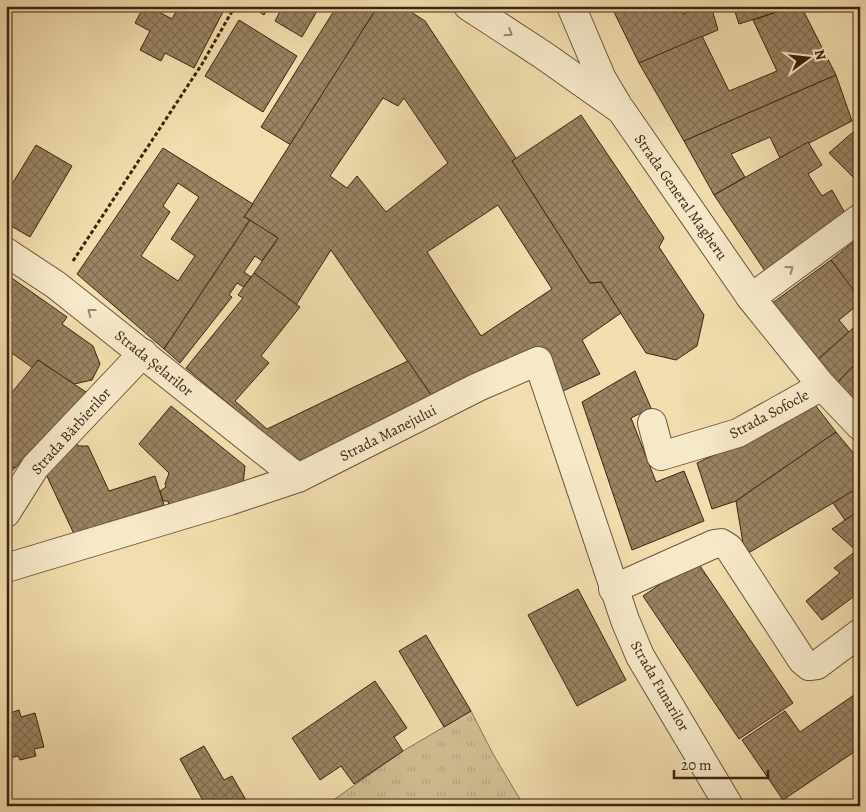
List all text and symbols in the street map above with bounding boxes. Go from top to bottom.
one-way arrow [503,27,513,36]
north arrow [784,32,834,82]
text: N [810,47,831,62]
street label: Strada General Magheru [630,130,733,265]
one-way arrow [784,266,794,275]
one-way arrow [88,310,97,318]
street label: Strada Șelarilor [111,325,198,401]
street label: Strada Bărbierilor [27,383,116,479]
street label: Strada Sofocle [726,384,813,443]
street label: Strada Manejului [336,400,440,466]
street label: Strada Funarilor [626,637,694,735]
scale bar [674,747,767,779]
text: 20 m [681,755,712,775]

